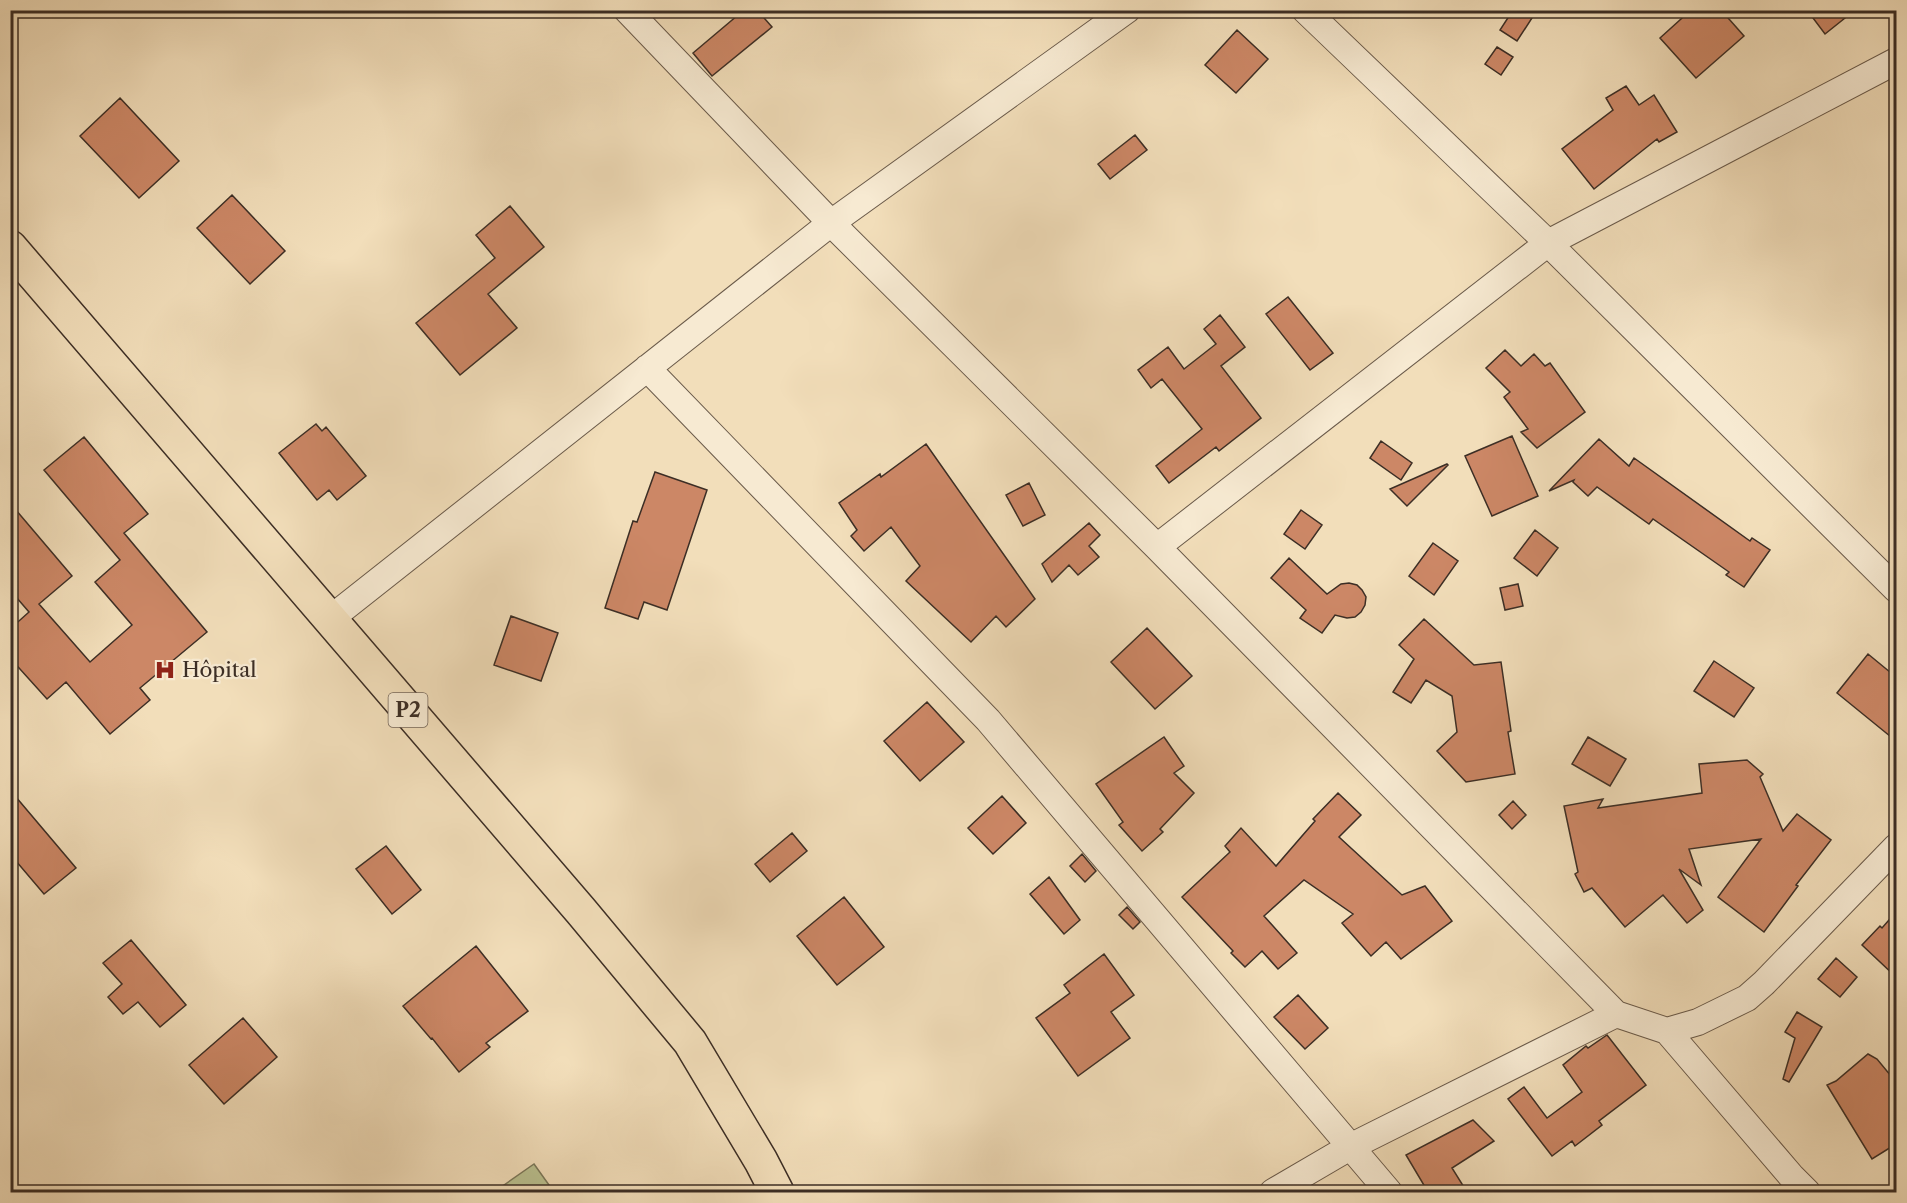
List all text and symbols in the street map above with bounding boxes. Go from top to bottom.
place label: Hôpital [182,657,256,682]
hospital icon: Hôpital [153,658,177,682]
road number: P2 [388,693,428,727]

